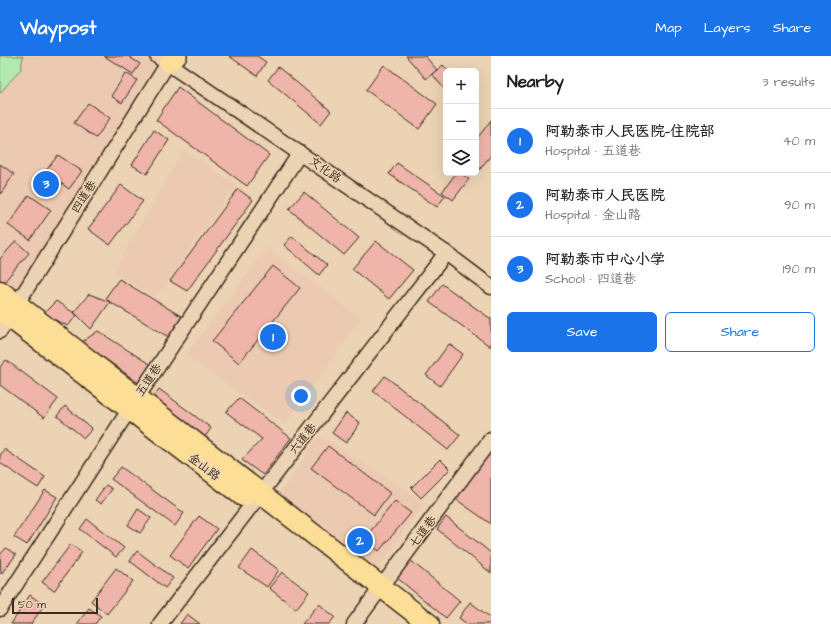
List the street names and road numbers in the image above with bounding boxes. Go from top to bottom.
street label: 文化路 [305,153,345,187]
street label: 四道巷 [67,177,101,217]
street label: 五道巷 [132,360,166,400]
street label: 六道巷 [285,420,321,458]
street label: 金山路 [185,449,223,485]
street label: 七道巷 [405,513,441,551]

